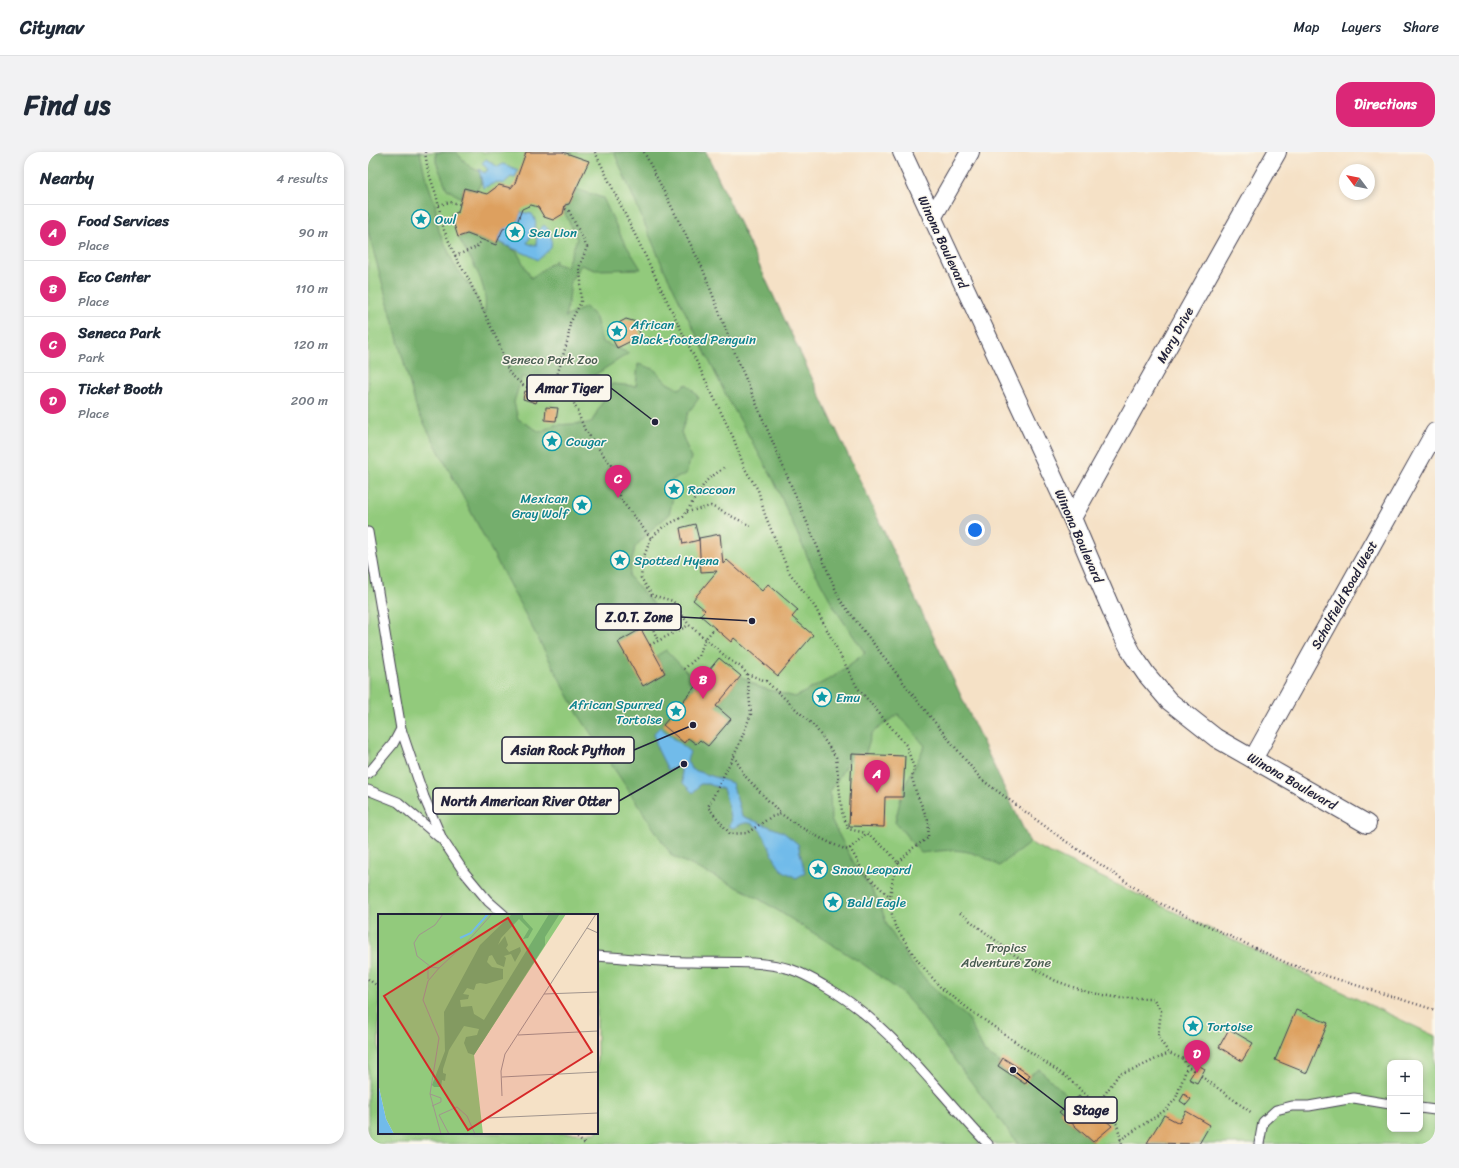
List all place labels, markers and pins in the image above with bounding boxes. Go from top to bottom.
place icon: Owl [410,208,432,230]
place label: Owl [435,208,456,231]
place icon: Sea Lion [504,221,526,243]
place label: Sea Lion [529,221,577,244]
place label: African Black-footed Penguin [630,313,756,351]
place icon: African Black-footed Penguin [606,320,628,342]
callout: Amar Tiger [527,375,611,401]
place icon: Cougar [541,430,563,452]
place label: Cougar [566,430,607,453]
pin: C [605,465,631,498]
place icon: Raccoon [663,478,685,500]
place label: Raccoon [688,478,736,501]
place label: Mexican Gray Wolf [512,487,570,525]
place icon: Mexican Gray Wolf [571,494,593,516]
place icon: Spotted Hyena [609,549,631,571]
place label: Spotted Hyena [634,549,719,572]
callout: Z.O.T. Zone [596,604,681,630]
pin: B [690,666,716,699]
place icon: Emu [811,686,833,708]
place label: Emu [836,686,860,709]
place label: African Spurred Tortoise [568,693,663,731]
place icon: African Spurred Tortoise [665,700,687,722]
callout: Asian Rock Python [502,737,634,763]
pin: A [864,760,890,793]
callout: North American River Otter [433,788,619,814]
place icon: Snow Leopard [807,858,829,880]
place label: Snow Leopard [832,858,912,881]
place icon: Bald Eagle [822,891,844,913]
place label: Bald Eagle [847,891,906,914]
place icon: Tortoise [1182,1015,1204,1037]
place label: Tortoise [1207,1015,1253,1038]
pin: D [1184,1040,1210,1073]
callout: Stage [1065,1097,1117,1123]

